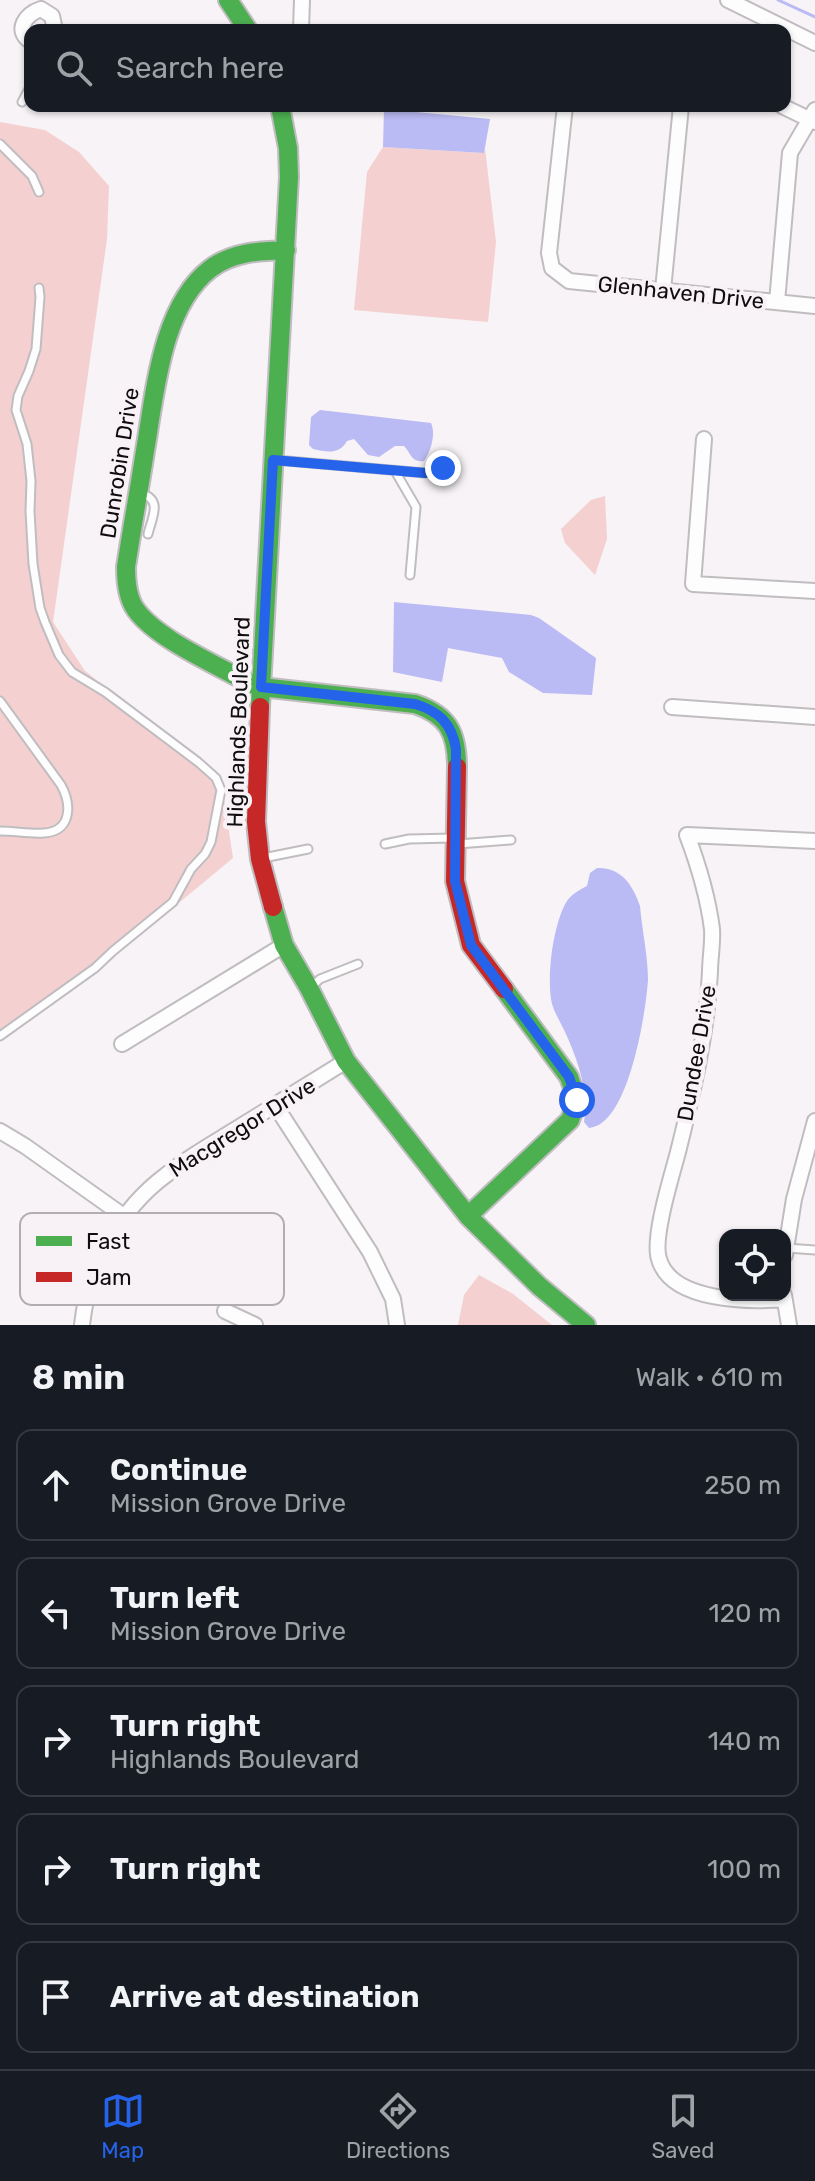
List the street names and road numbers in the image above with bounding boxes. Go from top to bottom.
street label: Glenhaven Drive [596,270,765,315]
street label: Dunrobin Drive [94,386,145,541]
street label: Highlands Boulevard [221,616,256,828]
street label: Dundee Drive [671,983,722,1123]
street label: Macgregor Drive [164,1072,320,1183]

